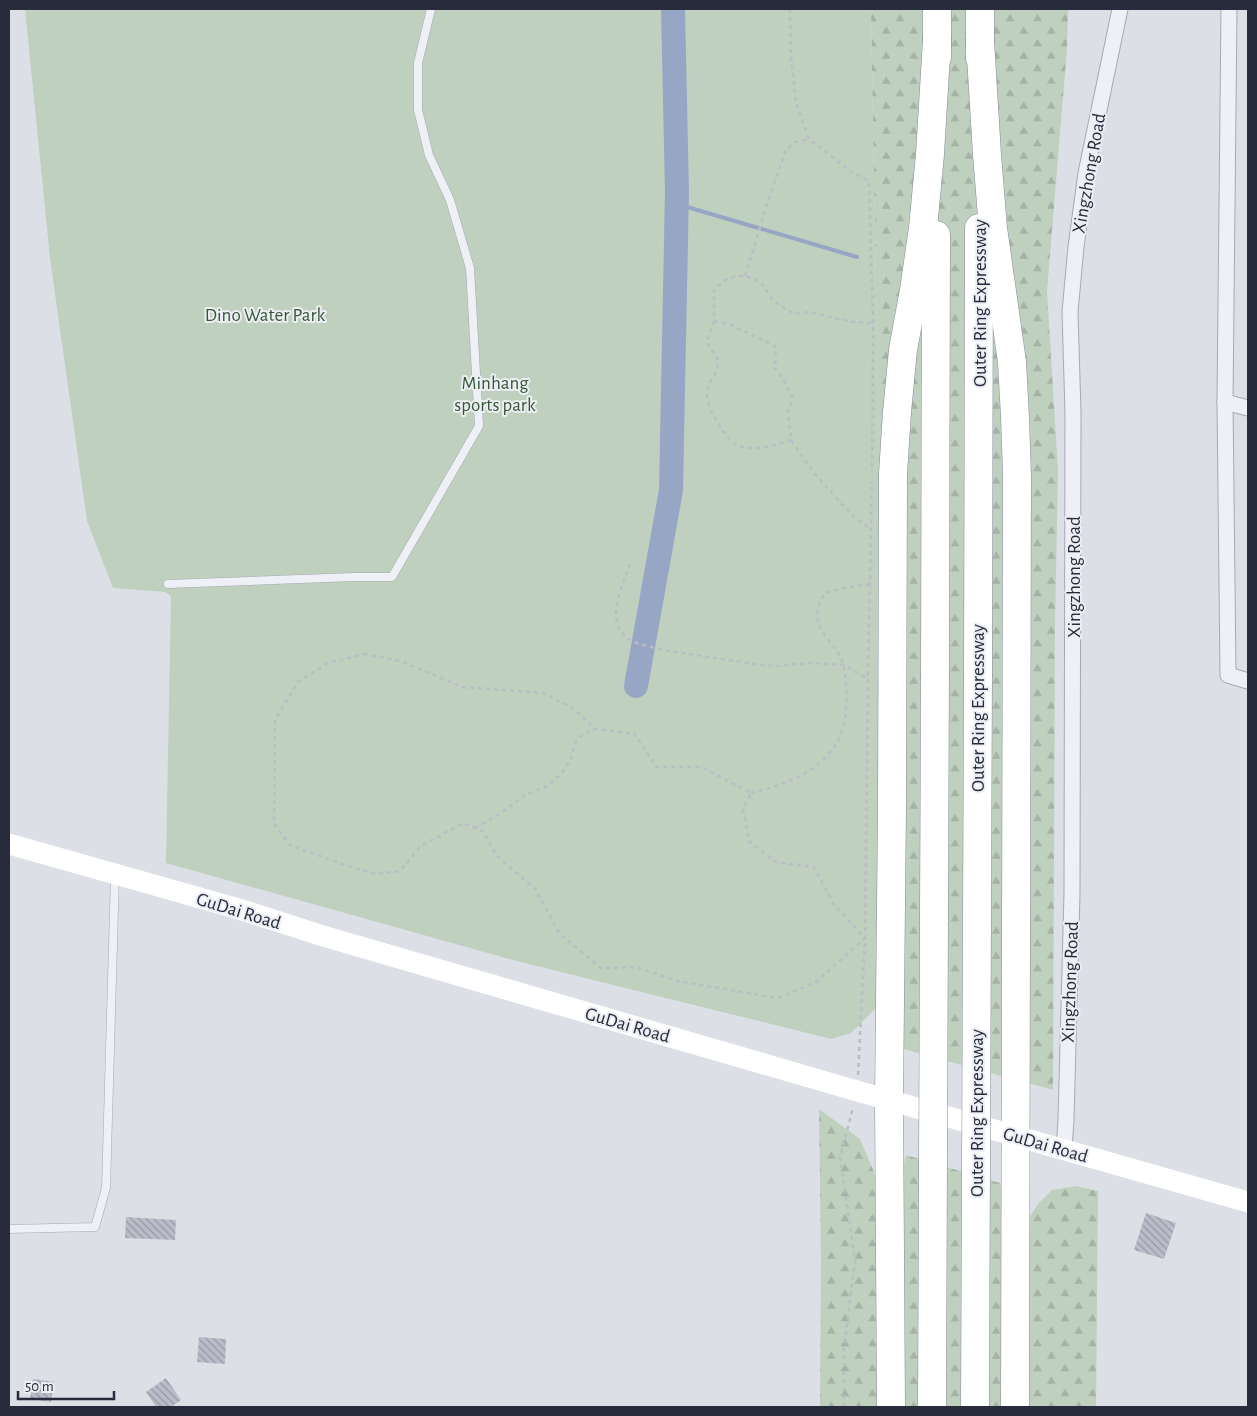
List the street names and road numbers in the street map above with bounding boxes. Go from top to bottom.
street label: Xingzhong Road [1070,111,1109,235]
street label: Outer Ring Expressway [971,219,990,387]
street label: Xingzhong Road [1065,516,1084,638]
street label: Outer Ring Expressway [969,624,988,792]
street label: GuDai Road [194,890,283,933]
street label: Xingzhong Road [1059,921,1082,1043]
street label: GuDai Road [583,1004,672,1047]
street label: Outer Ring Expressway [968,1029,987,1197]
street label: GuDai Road [1001,1124,1090,1167]

